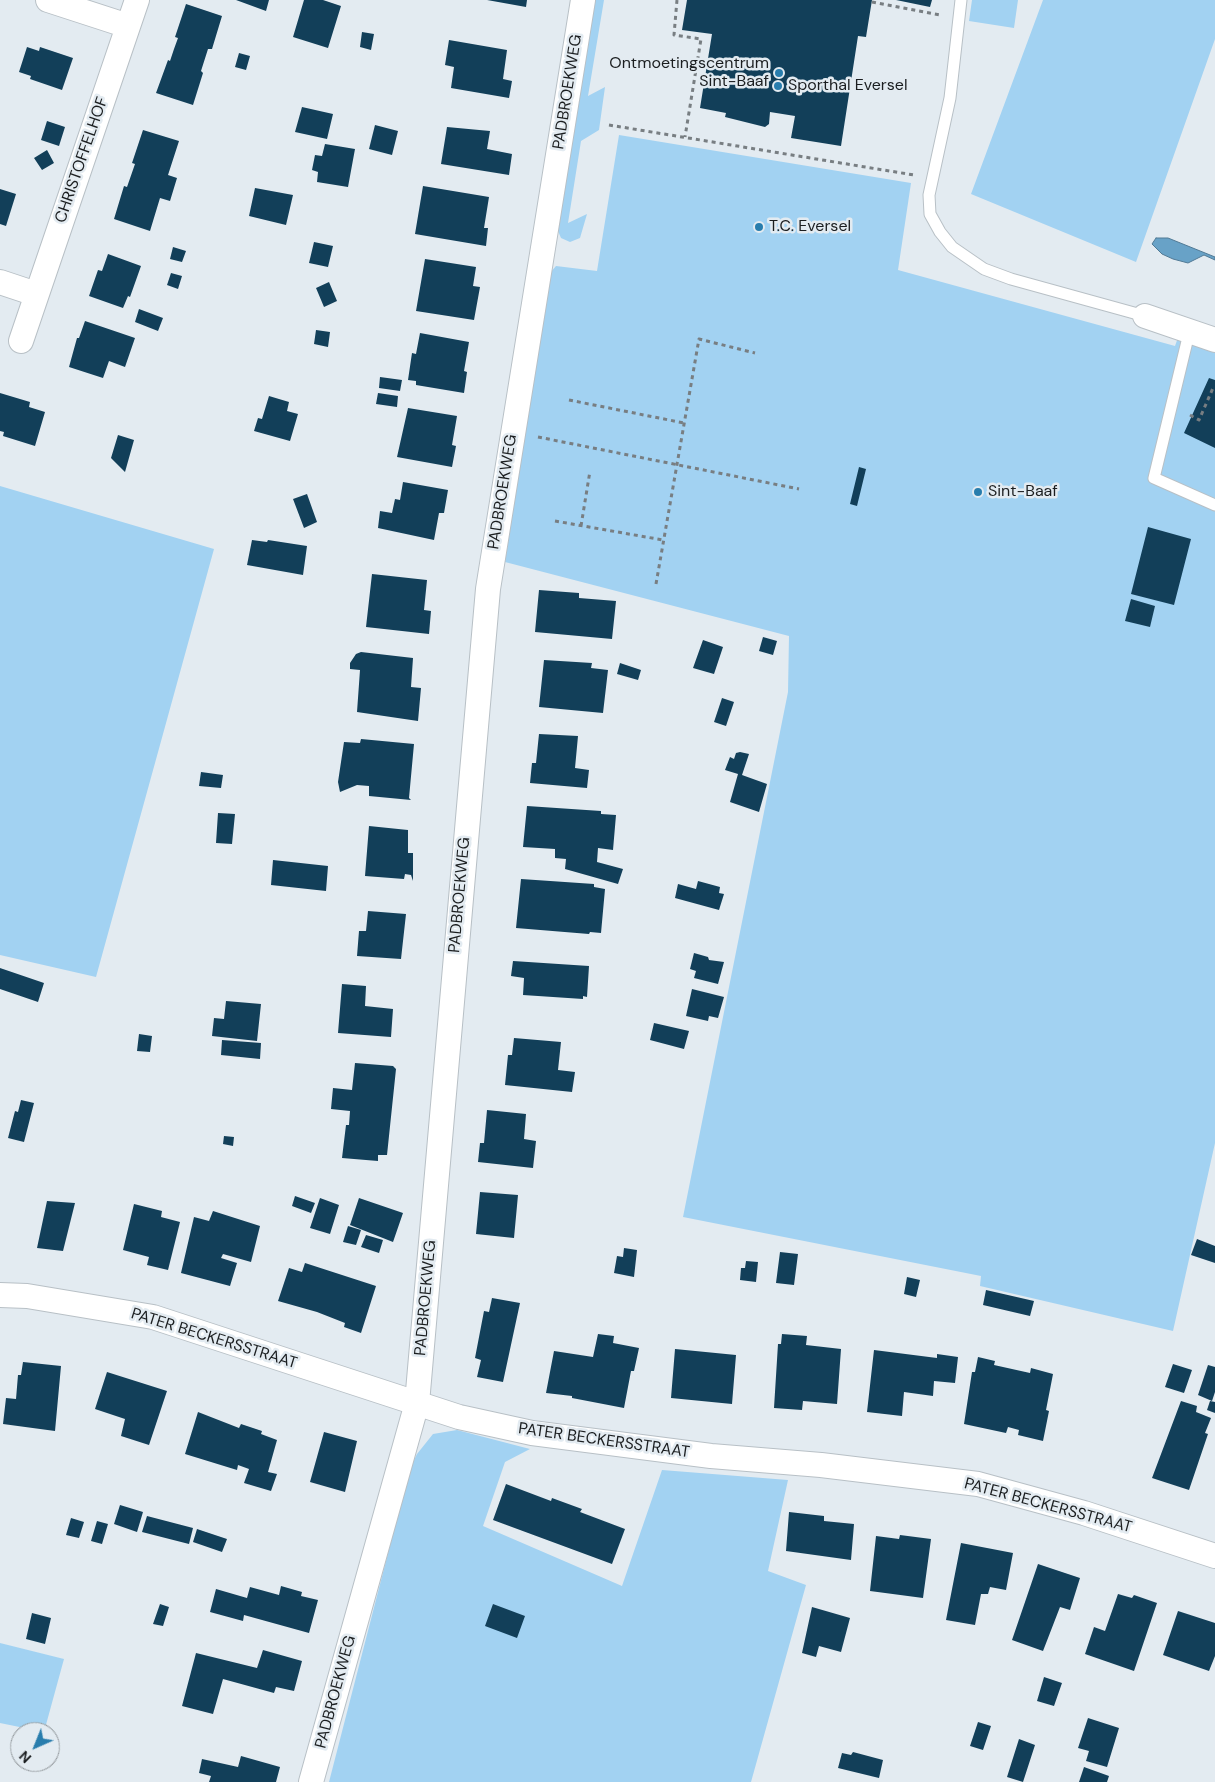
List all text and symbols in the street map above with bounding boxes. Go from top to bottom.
street label: PADBROEKWEG [549,33,587,151]
place label: Ontmoetingscentrum Sint-Baaf [609,54,769,92]
marker: Ontmoetingscentrum Sint-Baaf [773,67,785,79]
place label: Sporthal Eversel [788,76,907,96]
marker: Sporthal Eversel [772,80,784,92]
street label: CHRISTOFFELHOF [51,95,113,225]
place label: T.C. Eversel [769,217,851,237]
marker: T.C. Eversel [753,221,765,233]
street label: PADBROEKWEG [484,433,522,551]
place label: Sint-Baaf [988,482,1058,502]
marker: Sint-Baaf [972,486,984,498]
street label: PADBROEKWEG [445,836,475,954]
street label: PADBROEKWEG [411,1239,441,1357]
street label: PATER BECKERSSTRAAT [129,1305,299,1373]
street label: PATER BECKERSSTRAAT [517,1419,691,1463]
street label: PATER BECKERSSTRAAT [962,1474,1134,1538]
street label: PADBROEKWEG [312,1633,360,1751]
north arrow [10,1722,60,1772]
text: N [15,1747,35,1767]

